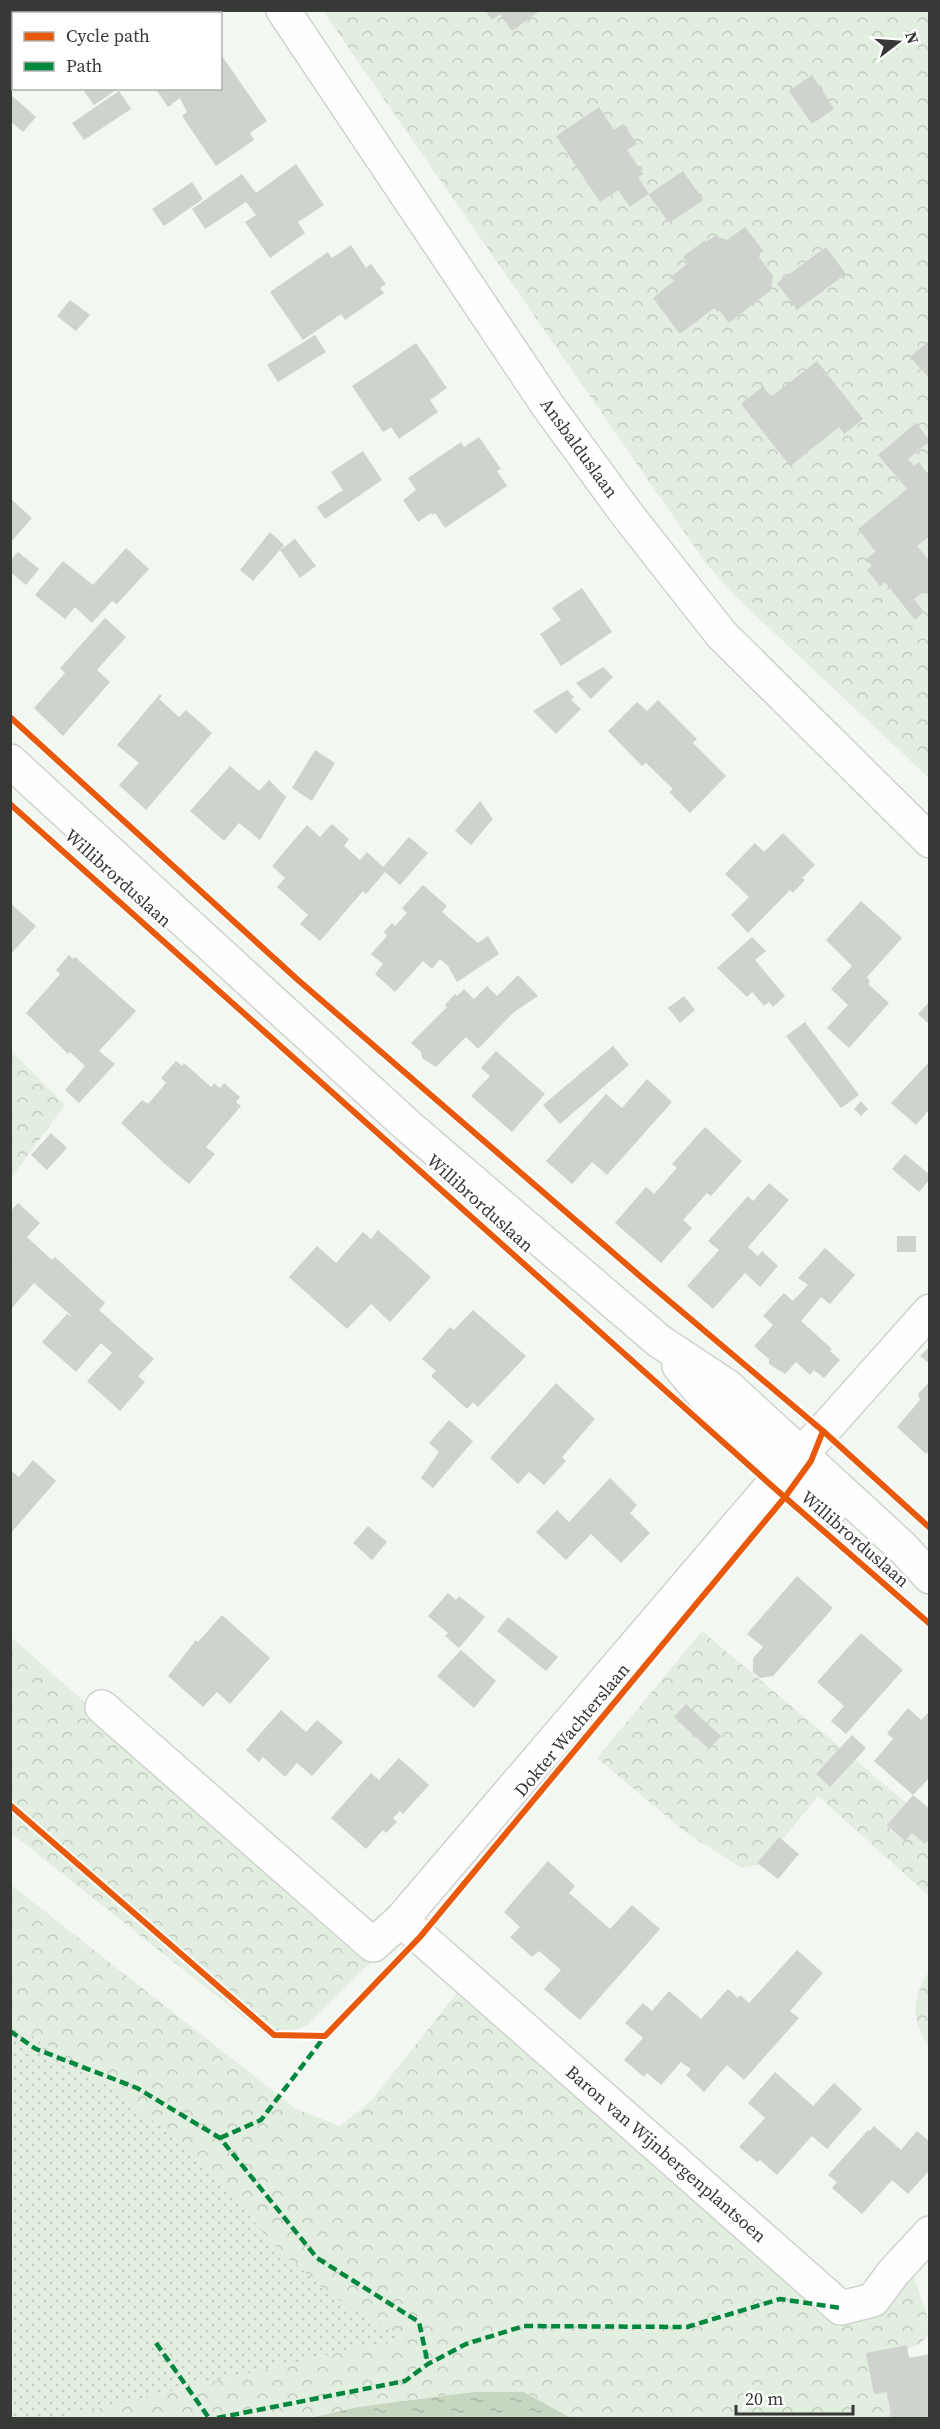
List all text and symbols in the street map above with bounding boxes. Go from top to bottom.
legend [12,12,222,90]
north arrow [868,12,928,72]
text: Cycle path [66,23,150,48]
text: N [900,29,925,47]
text: Path [66,53,103,78]
street label: Ansbalduslaan [535,393,624,503]
street label: Willibrorduslaan [59,823,177,932]
street label: Willibrorduslaan [421,1148,539,1257]
street label: Willibrorduslaan [796,1485,915,1593]
street label: Dokter Wachterslaan [508,1657,635,1802]
street label: Baron van Wijnbergenplantsoen [561,2059,772,2248]
scale bar [736,2378,853,2416]
text: 20 m [745,2386,783,2411]

